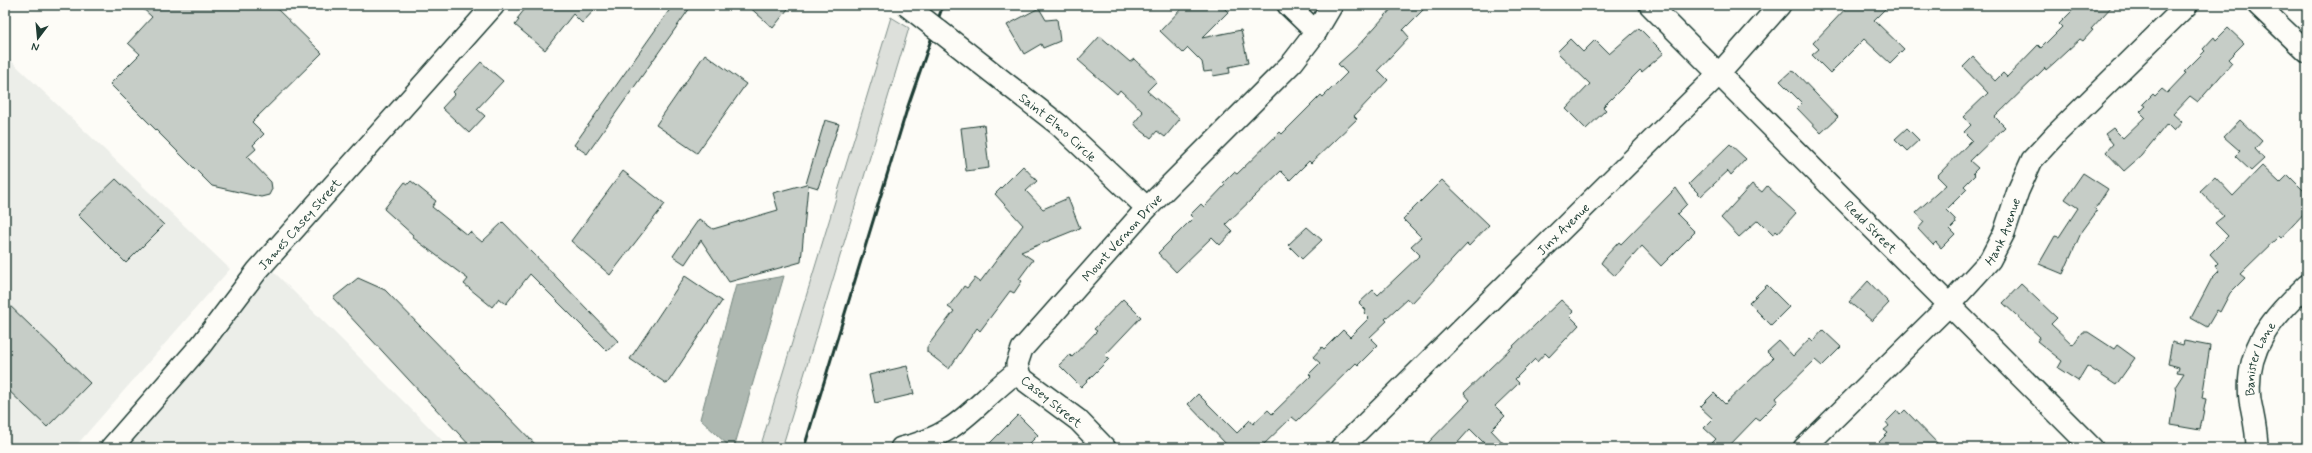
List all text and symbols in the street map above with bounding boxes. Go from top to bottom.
north arrow [18,18,58,58]
text: N [30,39,41,54]
street label: Saint Elmo Circle [1015,90,1100,166]
street label: James Casey Street [255,175,346,274]
street label: Mount Vernon Drive [1079,191,1167,286]
street label: Hank Avenue [1982,196,2025,270]
street label: Redd Street [1840,198,1900,258]
street label: Jinx Avenue [1534,200,1594,259]
street label: Banister Lane [2242,318,2280,396]
street label: Casey Street [1017,372,1086,432]

